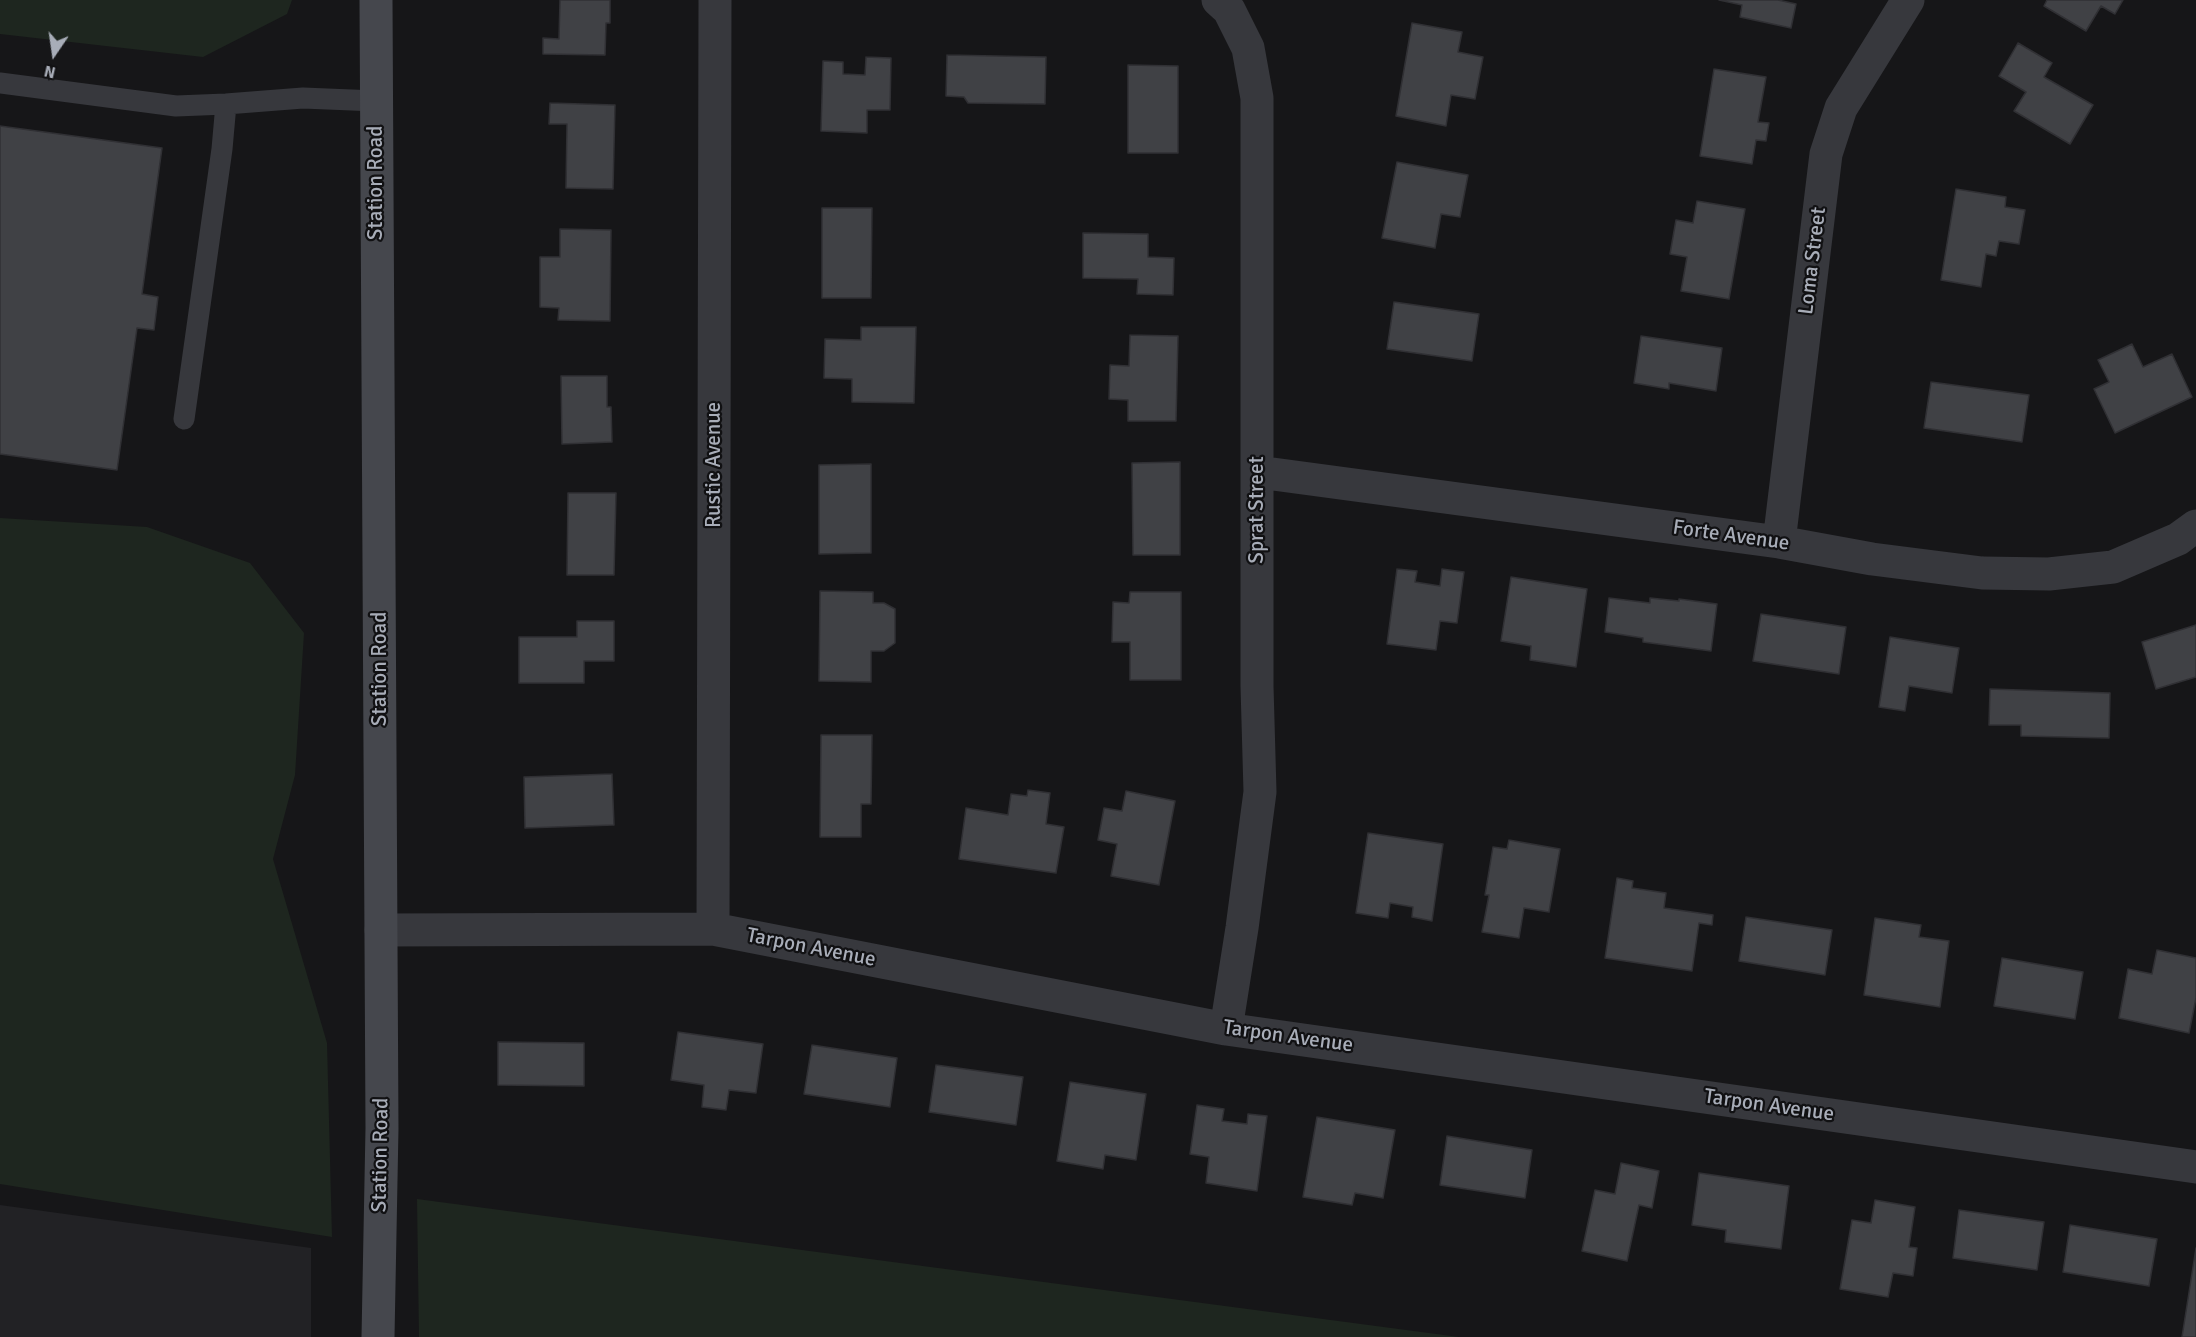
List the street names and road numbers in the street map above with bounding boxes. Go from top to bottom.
street label: Station Road [363,126,389,240]
street label: Loma Street [1794,206,1832,316]
street label: Rustic Avenue [701,402,727,528]
street label: Sprat Street [1244,456,1270,564]
street label: Forte Avenue [1671,515,1791,557]
street label: Station Road [367,612,393,726]
street label: Tarpon Avenue [744,923,878,973]
street label: Tarpon Avenue [1221,1015,1355,1059]
street label: Tarpon Avenue [1702,1084,1836,1128]
street label: Station Road [367,1097,395,1213]

